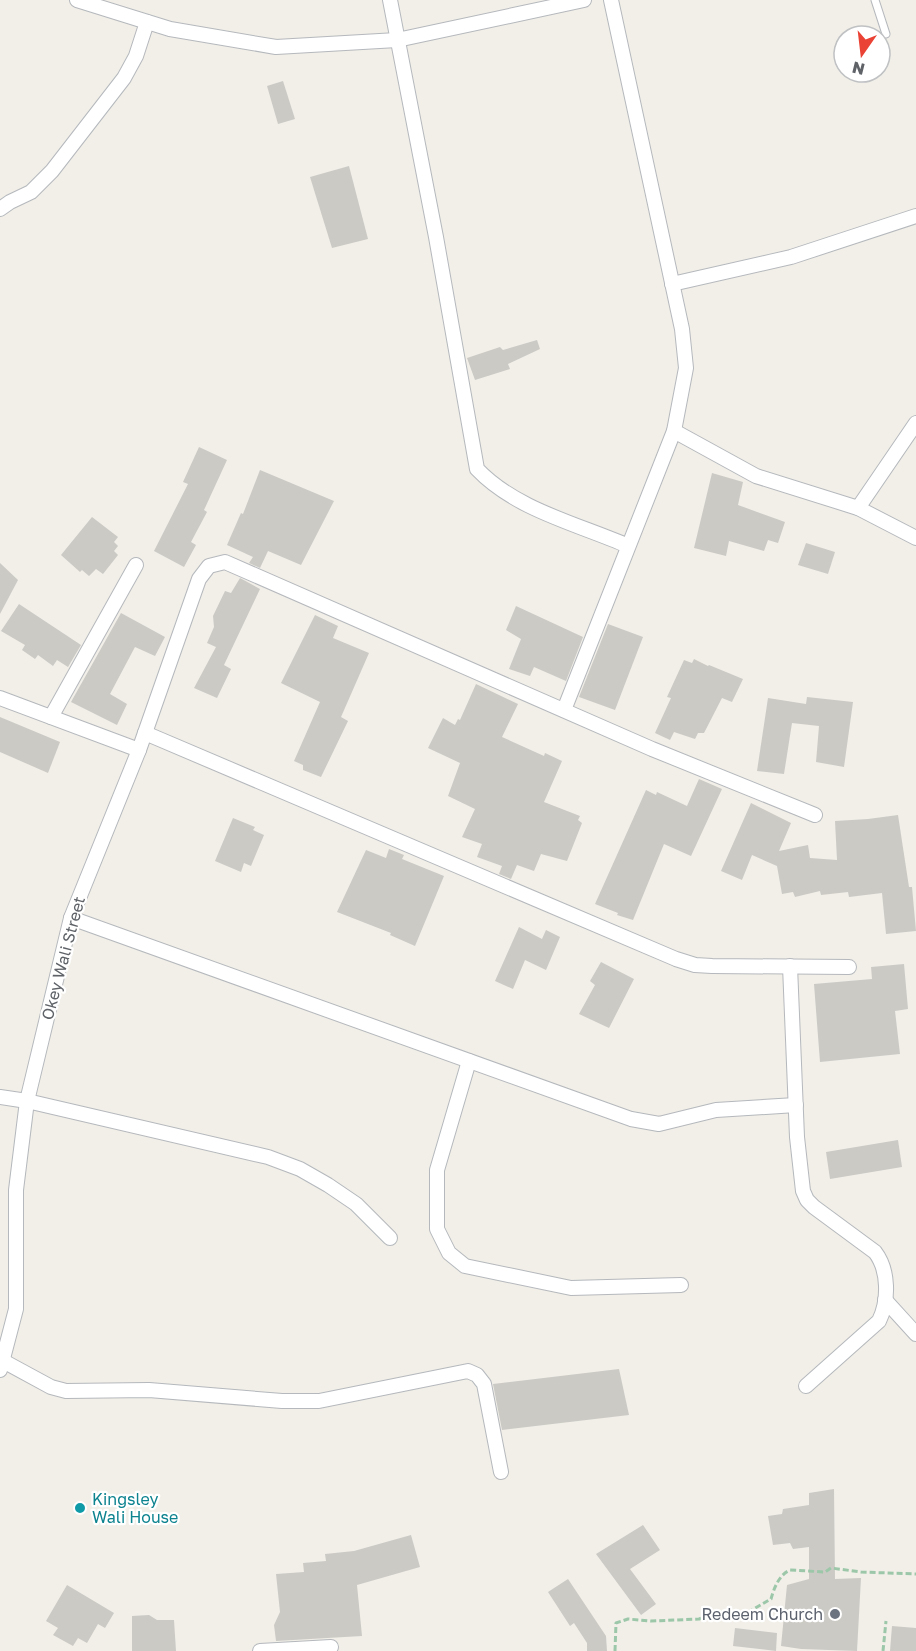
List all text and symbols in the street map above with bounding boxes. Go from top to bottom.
north arrow [832,24,892,84]
text: N [850,57,867,80]
street label: Okey Wali Street [37,894,89,1022]
place label: Kingsley Wali House [92,1489,178,1527]
marker: Kingsley Wali House [73,1501,87,1515]
place label: Redeem Church [701,1604,823,1624]
marker: Redeem Church [828,1607,842,1621]

